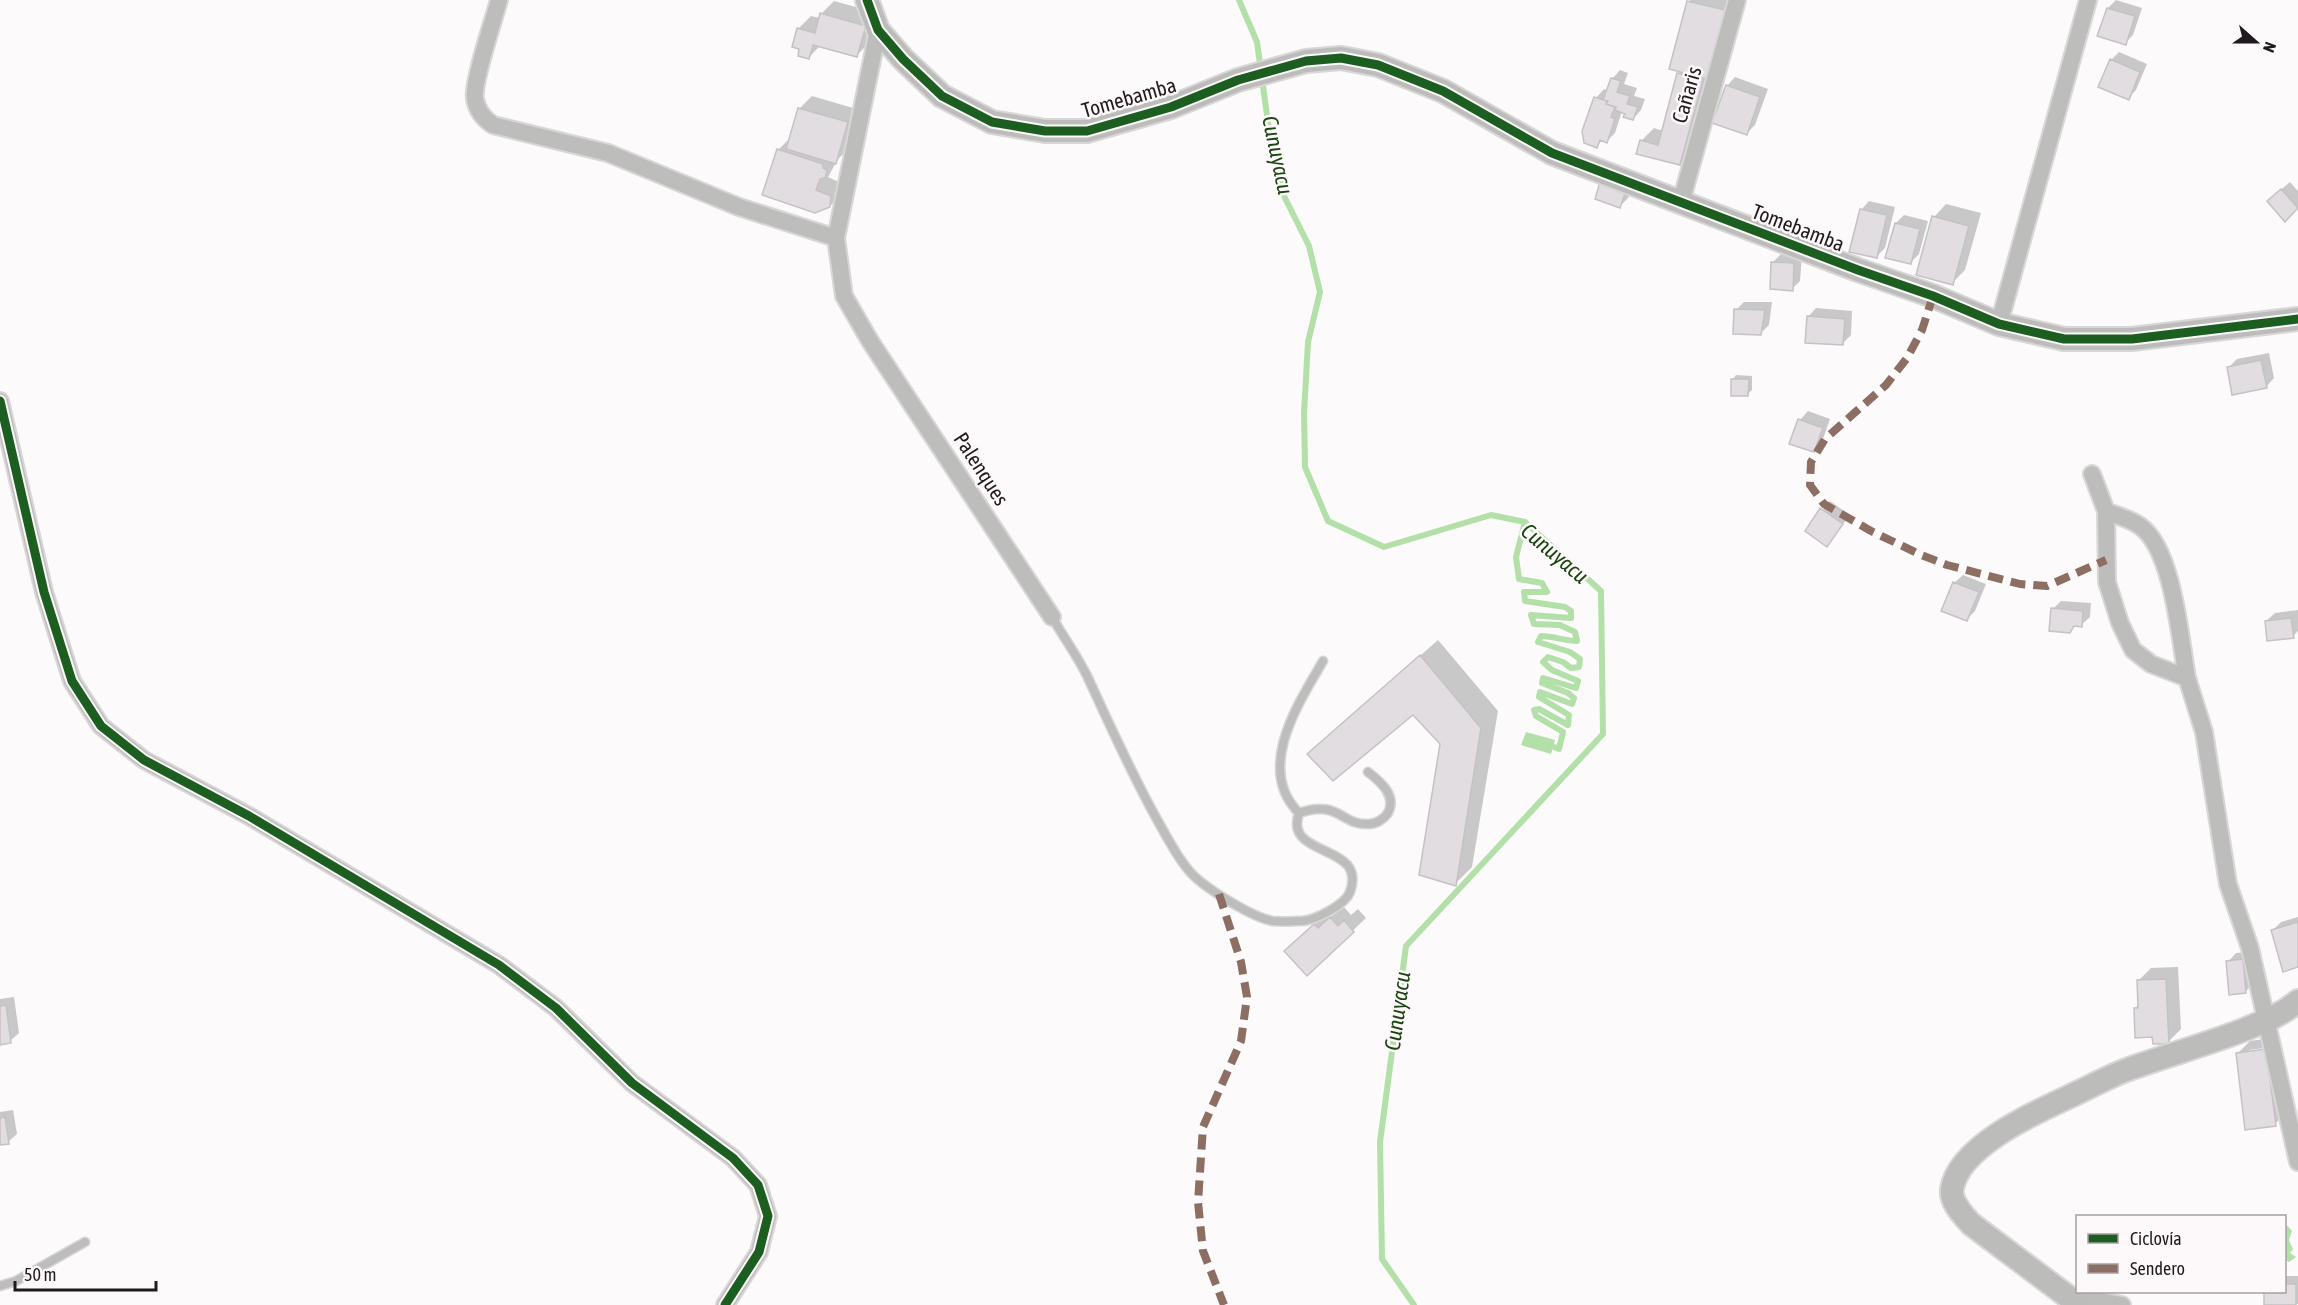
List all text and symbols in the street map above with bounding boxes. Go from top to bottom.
north arrow [2226,12,2286,72]
text: N [2260,40,2280,55]
street label: Cañaris [1667,64,1706,126]
street label: Tomebamba [1079,72,1179,122]
water label: Cunuyacu [1257,113,1299,197]
street label: Tomebamba [1749,198,1848,256]
street label: Palenques [950,428,1014,509]
water label: Cunuyacu [1516,517,1594,589]
water label: Cunuyacu [1379,969,1415,1052]
legend [2076,1215,2286,1293]
text: Ciclovía [2130,1228,2182,1249]
scale bar [15,1254,156,1292]
text: Sendero [2130,1258,2185,1279]
text: 50 m [24,1264,56,1285]

